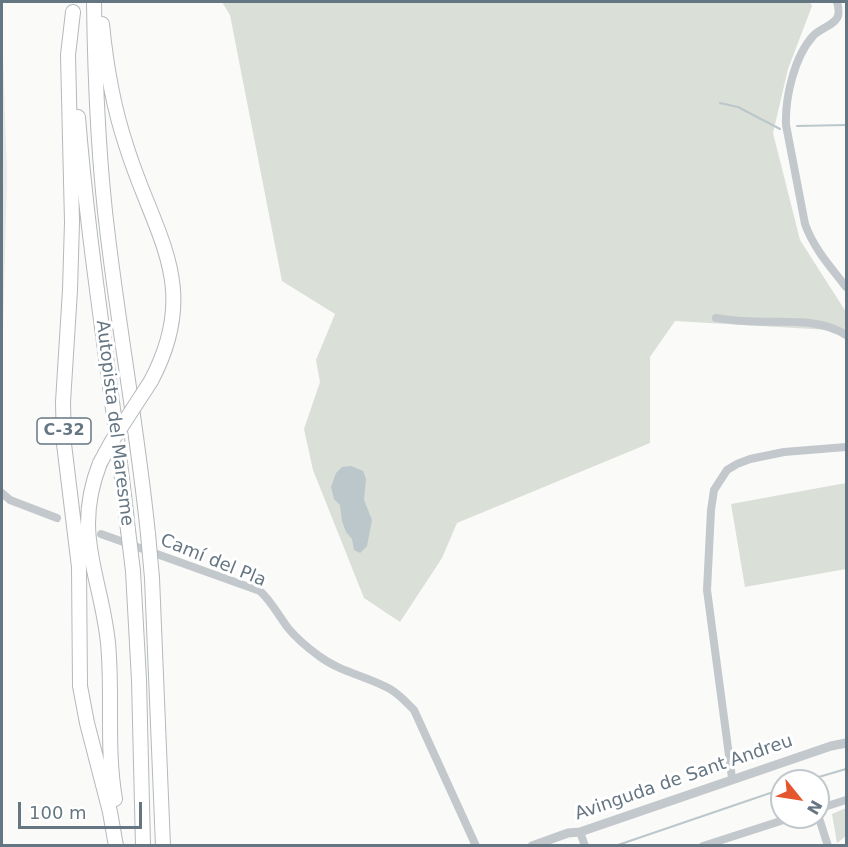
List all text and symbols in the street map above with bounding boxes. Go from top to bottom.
street label: Autopista del Maresme [91,319,137,527]
road number: C-32 [37,418,91,444]
street label: Camí del Pla [157,530,269,592]
street label: Avinguda de Sant Andreu [572,731,796,825]
north arrow [770,769,830,829]
scale bar [21,790,146,828]
text: N [803,797,826,818]
text: 100 m [29,802,87,823]

